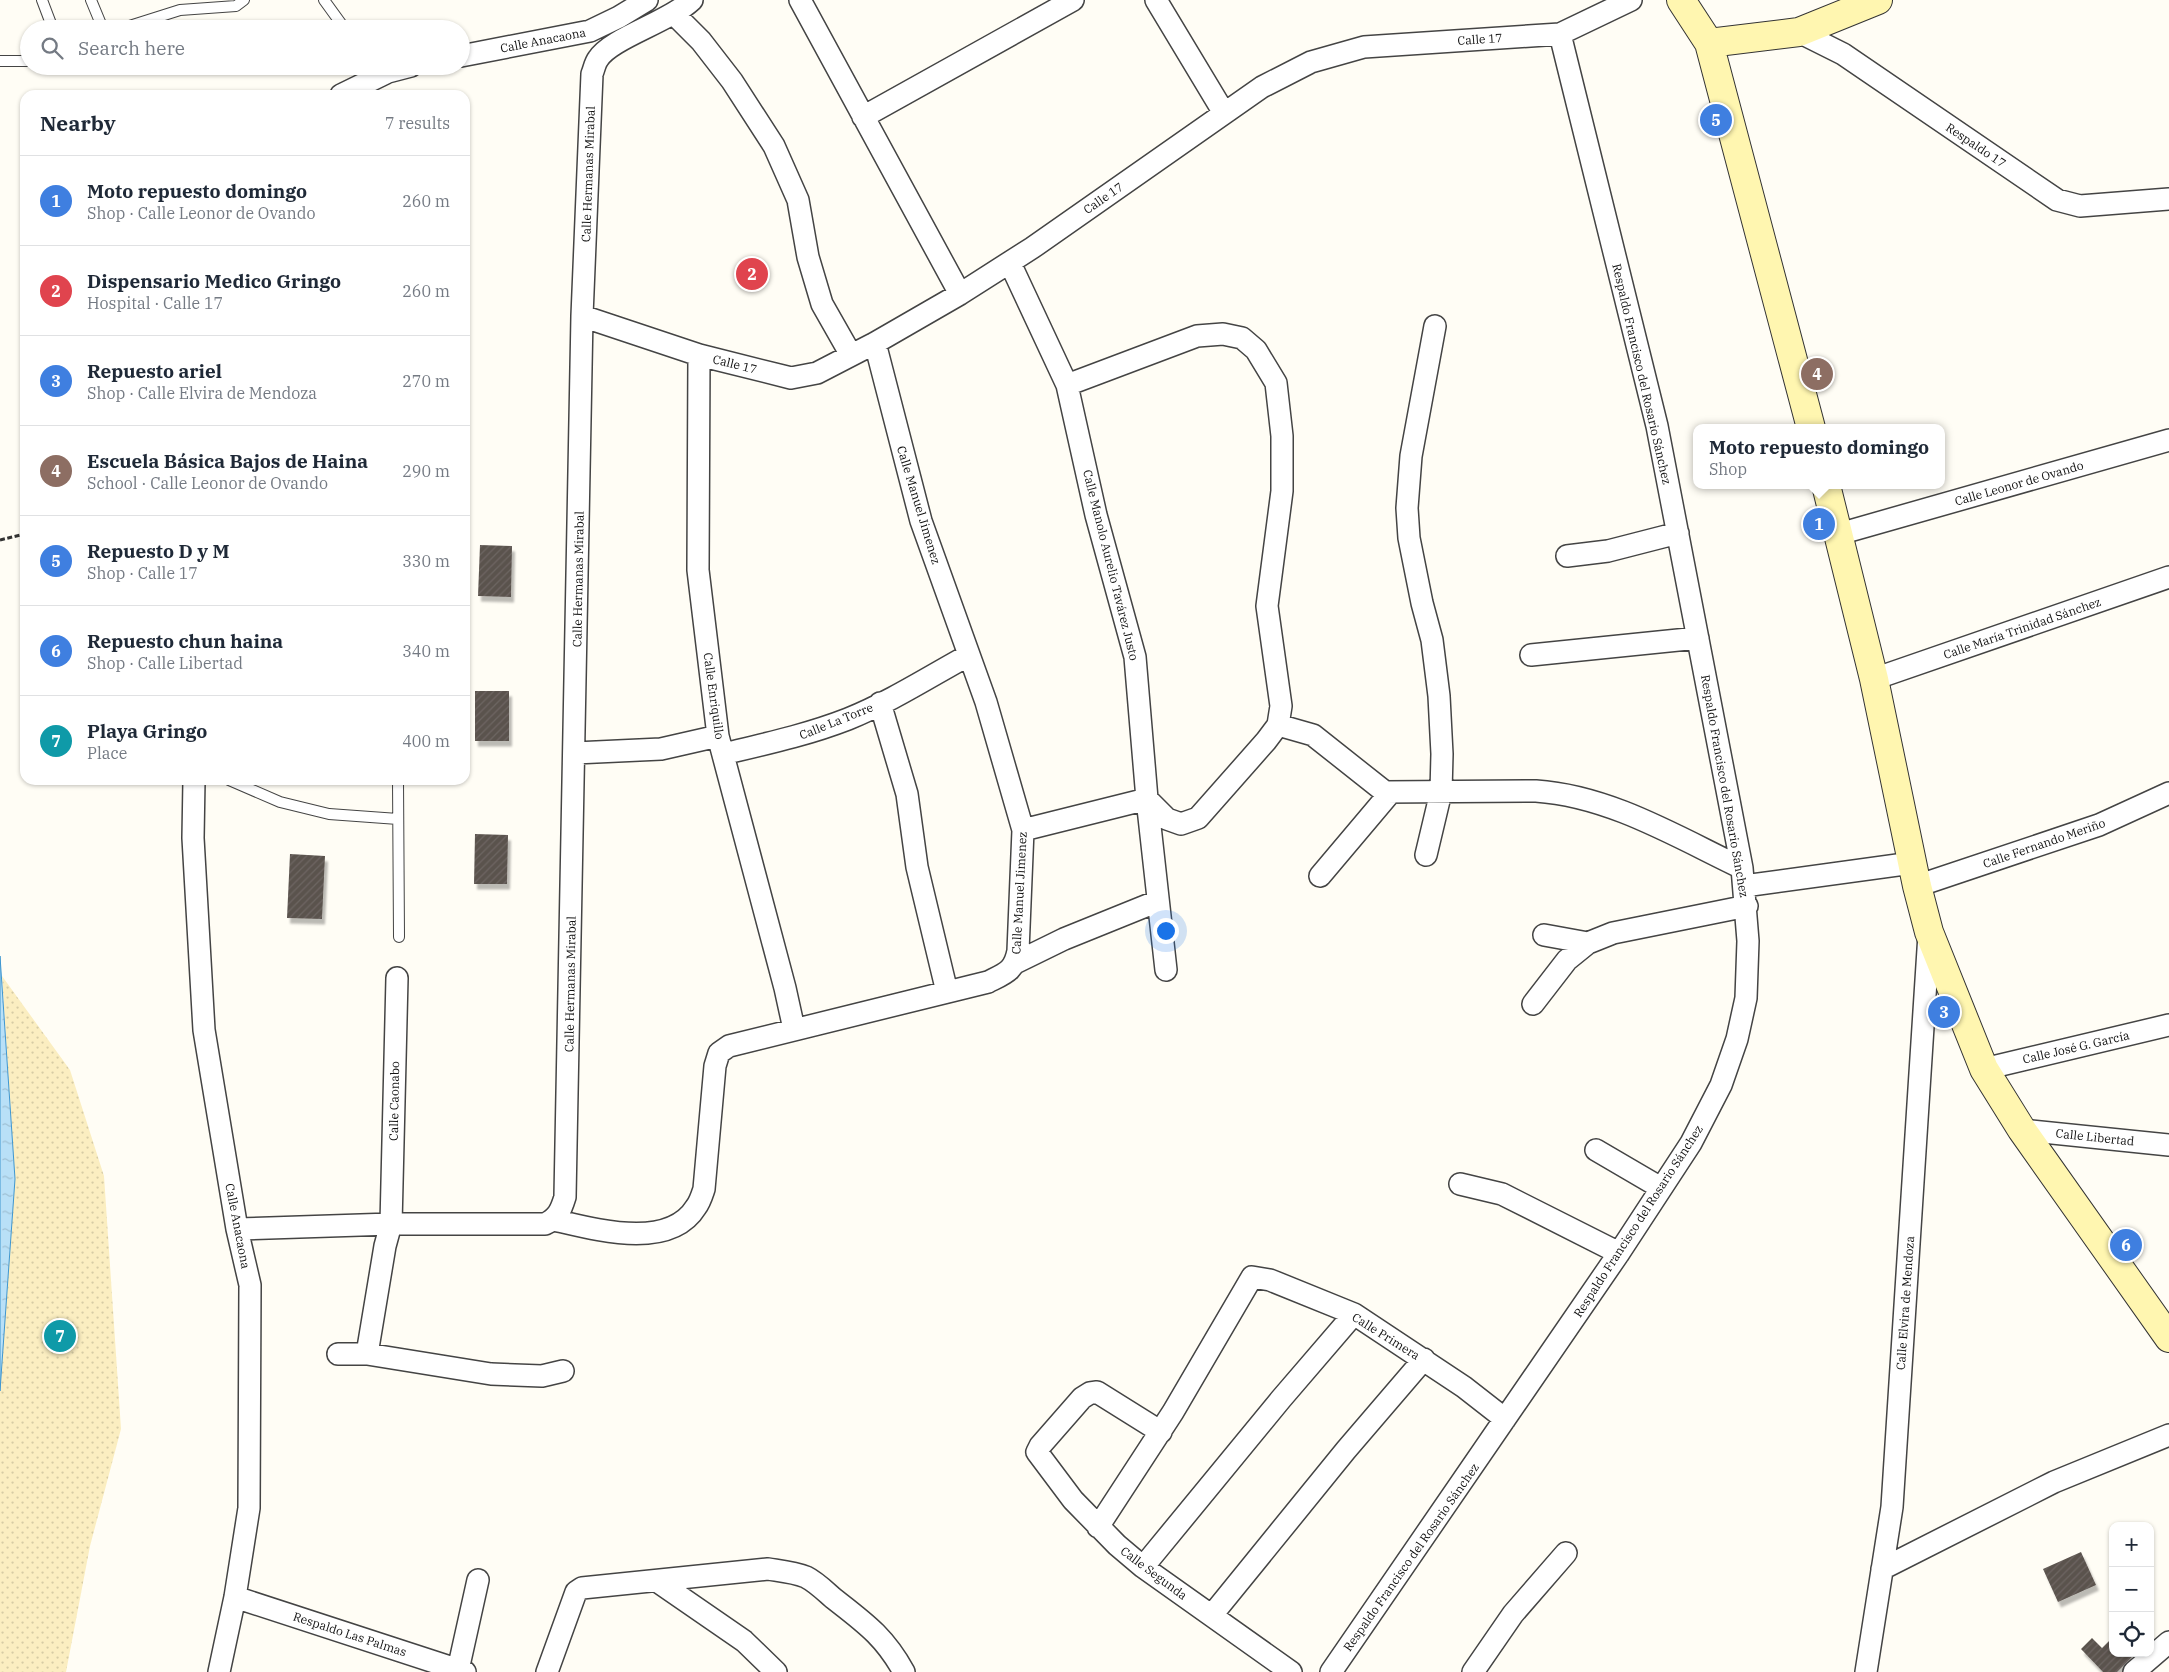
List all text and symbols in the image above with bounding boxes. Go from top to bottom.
search box [20,20,470,75]
street label: Calle Anacaona [499,24,587,56]
street label: Calle 17 [1457,30,1503,48]
icon: search [38,34,66,62]
text: Search here [78,36,185,60]
pin: 5 [1700,101,1732,139]
street label: Calle Hermanas Mirabal [578,105,598,242]
text: Nearby [40,109,116,137]
text: 7 results [385,113,450,133]
street label: Respaldo 17 [1943,119,2009,171]
text: Moto repuesto domingo [87,179,307,203]
street label: Calle 17 [1080,179,1126,217]
text: 1 [51,191,61,211]
text: 260 m [402,191,450,211]
text: Shop · Calle Leonor de Ovando [87,203,316,223]
pin: 2 [736,255,768,293]
street label: Respaldo Francisco del Rosario Sánchez [1609,262,1675,486]
text: Dispensario Medico Gringo [87,269,341,293]
text: 2 [51,281,61,301]
text: 260 m [402,281,450,301]
text: Hospital · Calle 17 [87,293,223,313]
street label: Calle 17 [711,351,759,377]
pin: 4 [1801,355,1833,393]
text: Repuesto ariel [87,359,222,383]
text: 3 [51,371,61,391]
text: 270 m [402,371,450,391]
text: Shop · Calle Elvira de Mendoza [87,383,317,403]
popup [1693,424,1945,489]
text: Moto repuesto domingo [1709,435,1929,459]
street label: Calle Manuel Jimenez [894,444,944,566]
text: Escuela Básica Bajos de Haina [87,449,368,473]
street label: Calle Leonor de Ovando [1953,457,2085,509]
text: Shop [1709,459,1747,479]
text: 4 [51,461,61,481]
text: 290 m [402,461,450,481]
street label: Calle Manolo Aurelio Tavárez Justo [1080,468,1142,662]
text: School · Calle Leonor de Ovando [87,473,328,493]
pin: 1 [1803,505,1835,543]
street label: Calle Hermanas Mirabal [569,510,587,647]
text: Repuesto D y M [87,539,229,563]
text: 5 [51,551,61,571]
text: 330 m [402,551,450,571]
text: Shop · Calle 17 [87,563,198,583]
street label: Calle María Trinidad Sánchez [1941,594,2103,662]
text: Repuesto chun haina [87,629,283,653]
text: 6 [51,641,61,661]
text: 340 m [402,641,450,661]
street label: Calle Enriquillo [700,652,728,741]
text: Shop · Calle Libertad [87,653,243,673]
street label: Respaldo Francisco del Rosario Sánchez [1698,673,1752,899]
street label: Calle La Torre [797,699,875,743]
text: Playa Gringo [87,719,207,743]
text: 7 [51,731,61,751]
text: 400 m [402,731,450,751]
text: Place [87,743,127,763]
street label: Calle Fernando Meriño [1981,815,2107,871]
street label: Calle Manuel Jimenez [1008,831,1030,955]
street label: Calle Hermanas Mirabal [561,915,579,1052]
your location [1153,918,1179,944]
pin: 3 [1928,993,1960,1031]
street label: Calle José G. García [2021,1027,2131,1067]
street label: Calle Caonabo [386,1061,402,1141]
street label: Respaldo Francisco del Rosario Sánchez [1570,1122,1706,1320]
street label: Calle Libertad [2055,1125,2135,1149]
street label: Calle Anacaona [222,1182,254,1270]
pin: 6 [2110,1226,2142,1264]
street label: Calle Elvira de Mendoza [1893,1235,1917,1371]
street label: Calle Primera [1349,1309,1423,1363]
pin: 7 [44,1317,76,1355]
street label: Respaldo Francisco del Rosario Sánchez [1340,1460,1482,1654]
map controls [2109,1522,2154,1657]
button: + [2109,1522,2154,1567]
street label: Calle Segunda [1118,1543,1191,1603]
button: − [2109,1567,2154,1612]
street label: Respaldo Las Palmas [291,1609,409,1659]
button: locate [2109,1612,2154,1657]

